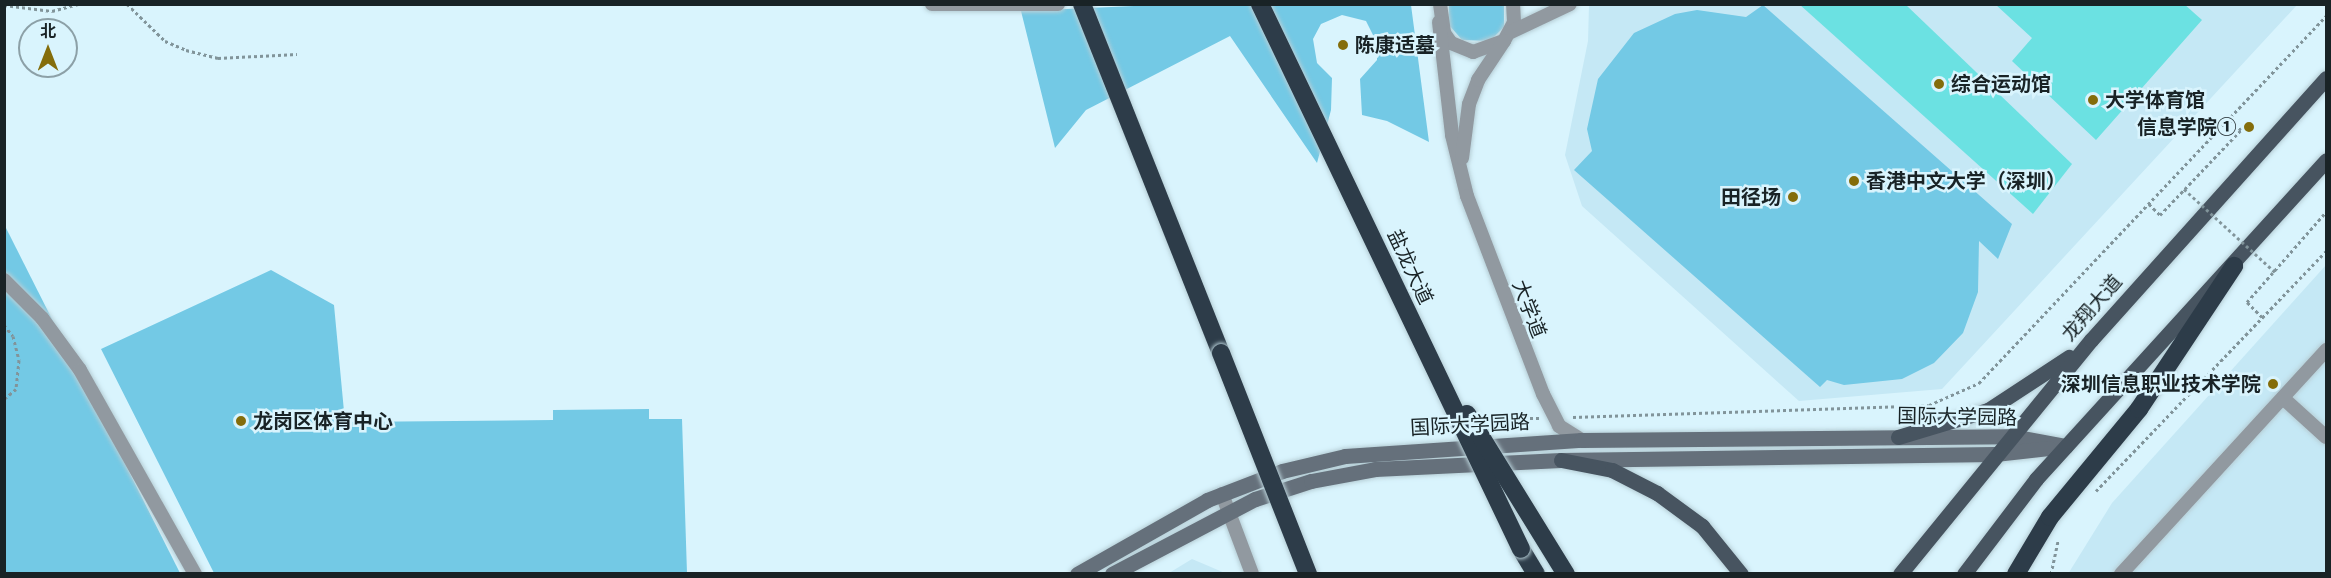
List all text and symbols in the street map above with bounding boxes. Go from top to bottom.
north arrow [18,18,78,78]
text: 北 [40,22,56,41]
place label: 陈康适墓 [1355,33,1435,57]
marker: 陈康适墓 [1336,38,1350,52]
place label: 综合运动馆 [1951,72,2051,96]
marker: 综合运动馆 [1932,77,1946,91]
place label: 大学体育馆 [2105,88,2205,112]
marker: 大学体育馆 [2086,93,2100,107]
place label: 信息学院① [2137,115,2237,139]
marker: 信息学院① [2242,120,2256,134]
place label: 香港中文大学（深圳） [1866,169,2066,193]
marker: 香港中文大学（深圳） [1847,174,1861,188]
place label: 田径场 [1721,185,1781,209]
marker: 田径场 [1786,190,1800,204]
street label: 盐龙大道 [1382,226,1438,308]
street label: 龙翔大道 [2057,270,2127,346]
street label: 大学道 [1507,277,1551,341]
place label: 深圳信息职业技术学院 [2061,372,2261,396]
marker: 深圳信息职业技术学院 [2266,377,2280,391]
street label: 国际大学园路 [1897,404,2017,430]
place label: 龙岗区体育中心 [253,409,393,433]
street label: 国际大学园路 [1409,410,1531,440]
marker: 龙岗区体育中心 [234,414,248,428]

